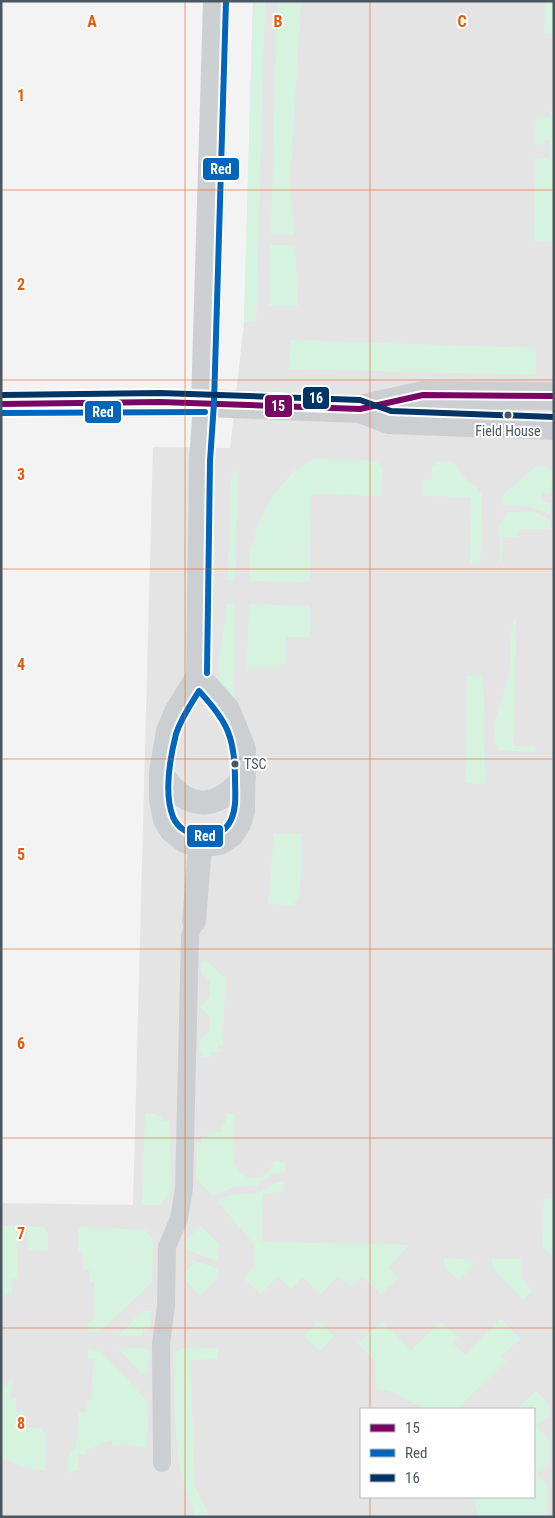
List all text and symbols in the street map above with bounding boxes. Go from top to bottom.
text: A [87,12,97,31]
text: B [274,12,283,31]
text: C [457,12,467,31]
text: 1 [17,86,25,105]
line badge: Red [202,157,240,181]
text: Red [210,161,232,177]
text: 2 [17,275,25,294]
line badge: 16 [302,386,330,410]
text: 16 [309,390,323,406]
line badge: 15 [264,394,293,418]
text: 15 [271,398,285,414]
line badge: Red [84,400,122,424]
text: Red [92,404,114,420]
marker: Field House [503,410,513,420]
place label: Field House [475,423,541,439]
text: 3 [17,465,25,484]
text: 4 [17,655,25,674]
place label: TSC [244,756,266,772]
marker: TSC [230,759,240,769]
line badge: Red [186,824,224,848]
text: Red [194,828,216,844]
text: 5 [17,845,25,864]
text: 6 [17,1034,25,1053]
text: 7 [17,1224,25,1243]
legend [360,1408,535,1498]
text: 8 [17,1414,25,1433]
text: 15 [405,1419,420,1437]
text: Red [405,1444,427,1462]
text: 16 [405,1469,420,1487]

